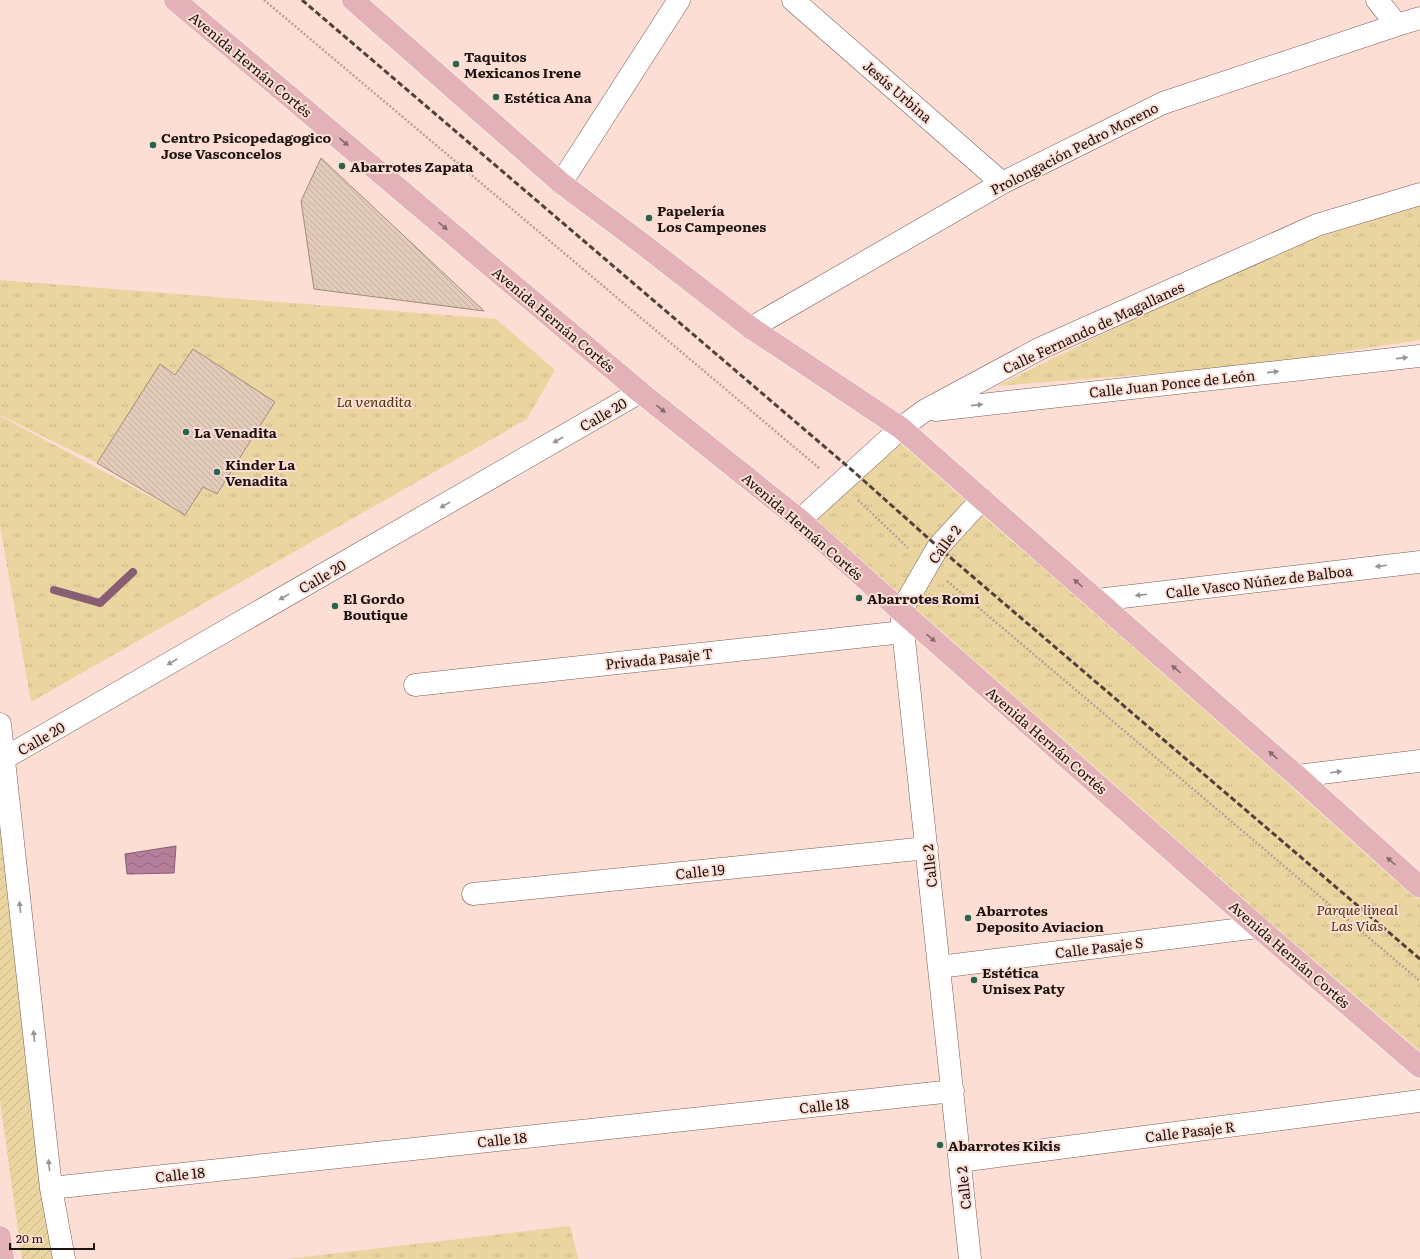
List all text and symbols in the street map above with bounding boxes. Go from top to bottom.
street label: Avenida Hernán Cortés [185,7,317,121]
place label: Taquitos Mexicanos Irene [464,46,581,82]
street label: Jesús Urbina [859,55,937,127]
marker: Taquitos Mexicanos Irene [451,59,461,69]
place label: Estética Ana [504,87,593,107]
marker: Estética Ana [491,92,501,102]
street label: Prolongación Pedro Moreno [987,97,1161,199]
place label: Centro Psicopedagogico Jose Vasconcelos [161,127,331,163]
one-way arrow [339,138,349,147]
marker: Centro Psicopedagogico Jose Vasconcelos [148,140,158,150]
place label: Abarrotes Zapata [350,156,474,176]
marker: Abarrotes Zapata [337,161,347,171]
place label: Papelería Los Campeones [657,200,766,236]
marker: Papelería Los Campeones [644,213,654,223]
one-way arrow [438,222,449,231]
street label: Avenida Hernán Cortés [488,262,620,376]
street label: Calle Fernando de Magallanes [999,276,1187,378]
one-way arrow [1396,354,1408,361]
street label: Calle Juan Ponce de León [1088,364,1256,402]
one-way arrow [1267,369,1279,375]
park label: La venadita [336,391,412,411]
street label: Calle 20 [576,392,630,436]
one-way arrow [971,402,983,408]
one-way arrow [655,404,666,413]
place label: La Venadita [194,422,278,442]
marker: La Venadita [181,427,191,437]
one-way arrow [552,436,564,443]
place label: Kinder La Venadita [225,454,296,490]
marker: Kinder La Venadita [212,467,222,477]
street label: Avenida Hernán Cortés [738,468,868,584]
one-way arrow [440,501,451,508]
street label: Calle 2 [923,521,965,567]
street label: Calle 20 [295,554,349,598]
street label: Calle Vasco Núñez de Balboa [1165,560,1354,602]
one-way arrow [1375,563,1387,569]
one-way arrow [1073,579,1084,588]
place label: El Gordo Boutique [343,588,408,624]
place label: Abarrotes Romi [867,588,979,608]
one-way arrow [1135,592,1147,598]
marker: Abarrotes Romi [854,593,864,603]
one-way arrow [278,594,290,601]
marker: El Gordo Boutique [330,601,340,611]
one-way arrow [925,633,936,642]
street label: Privada Pasaje T [604,642,714,674]
one-way arrow [166,659,178,666]
one-way arrow [1171,665,1181,674]
street label: Avenida Hernán Cortés [982,682,1112,798]
street label: Calle 20 [14,716,68,760]
one-way arrow [1268,751,1279,760]
one-way arrow [1330,769,1342,775]
street label: Calle 2 [917,843,941,889]
one-way arrow [1386,856,1396,866]
street label: Calle 19 [674,858,726,884]
street label: Avenida Hernán Cortés [1225,896,1355,1012]
park label: Parque lineal Las Vias [1316,899,1398,935]
place label: Abarrotes Deposito Aviacion [976,900,1104,936]
one-way arrow [17,901,23,913]
marker: Abarrotes Deposito Aviacion [963,913,973,923]
street label: Calle Pasaje S [1054,932,1144,962]
place label: Estética Unisex Paty [982,962,1065,998]
marker: Estética Unisex Paty [969,975,979,985]
one-way arrow [31,1030,37,1042]
street label: Calle 18 [798,1092,850,1118]
street label: Calle Pasaje R [1144,1116,1236,1146]
street label: Calle 18 [476,1126,528,1152]
place label: Abarrotes Kikis [948,1135,1060,1155]
marker: Abarrotes Kikis [935,1140,945,1150]
one-way arrow [45,1159,52,1171]
street label: Calle 18 [154,1161,206,1187]
street label: Calle 2 [951,1165,975,1211]
scale bar [10,1225,94,1251]
text: 20 m [16,1229,43,1247]

